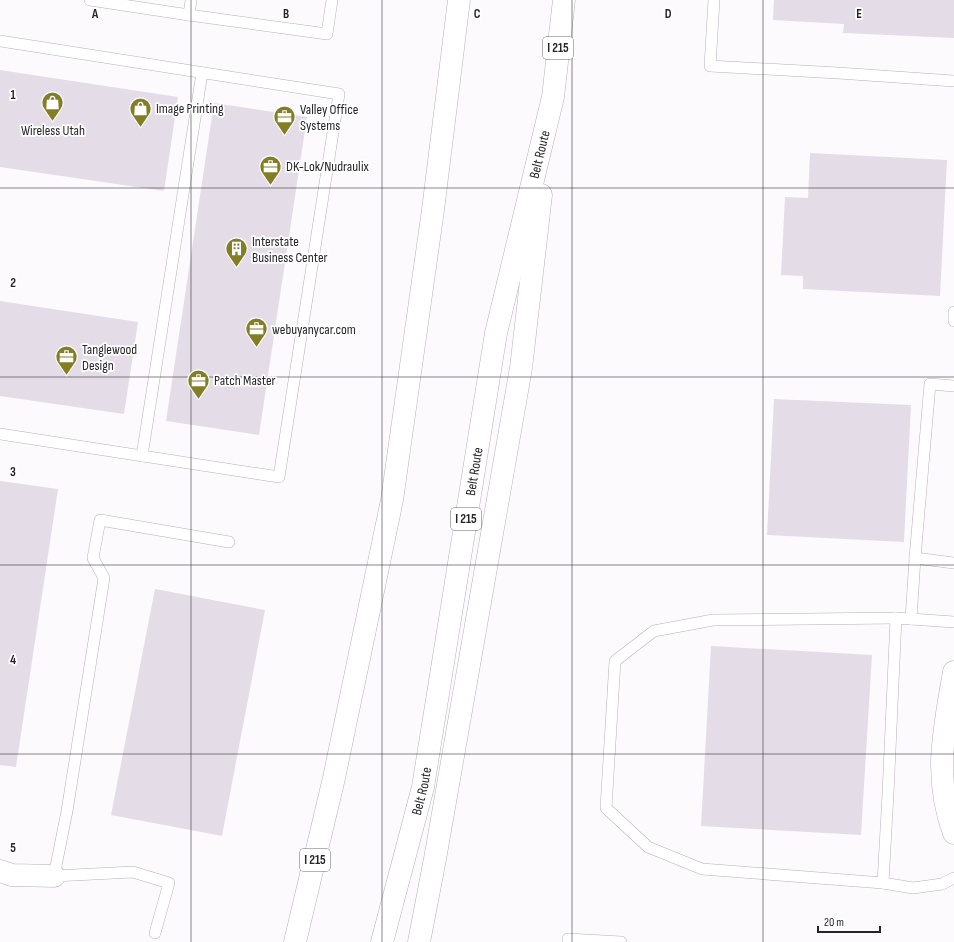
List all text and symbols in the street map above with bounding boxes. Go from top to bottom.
text: A [91,6,99,22]
text: B [283,6,289,22]
text: C [474,6,481,22]
text: D [665,6,672,22]
text: E [856,6,862,22]
road number: I 215 [543,37,573,59]
text: 1 [10,87,16,103]
shop icon: Wireless Utah [40,89,66,122]
shop icon: Image Printing [127,95,153,128]
place label: Image Printing [156,100,224,117]
place label: Valley Office Systems [300,101,358,134]
office icon: Valley Office Systems [272,104,298,137]
place label: Wireless Utah [21,122,85,139]
street label: Belt Route [525,129,553,180]
office icon: DK-Lok/Nudraulix [258,153,284,186]
place label: DK-Lok/Nudraulix [286,158,370,175]
place label: Interstate Business Center [252,233,328,266]
building icon: Interstate Business Center [224,236,250,269]
text: 2 [10,275,16,291]
office icon: webuyanycar.com [243,316,269,349]
place label: webuyanycar.com [272,321,356,338]
place label: Tanglewood Design [82,341,137,374]
office icon: Tanglewood Design [53,344,79,377]
office icon: Patch Master [186,367,212,400]
place label: Patch Master [214,372,276,389]
street label: Belt Route [461,446,486,497]
text: 3 [10,464,16,480]
road number: I 215 [451,508,481,530]
text: 4 [10,652,16,668]
street label: Belt Route [407,766,435,817]
text: 5 [10,840,16,856]
road number: I 215 [300,849,330,871]
scale bar [818,908,880,934]
text: 20 m [824,915,844,930]

